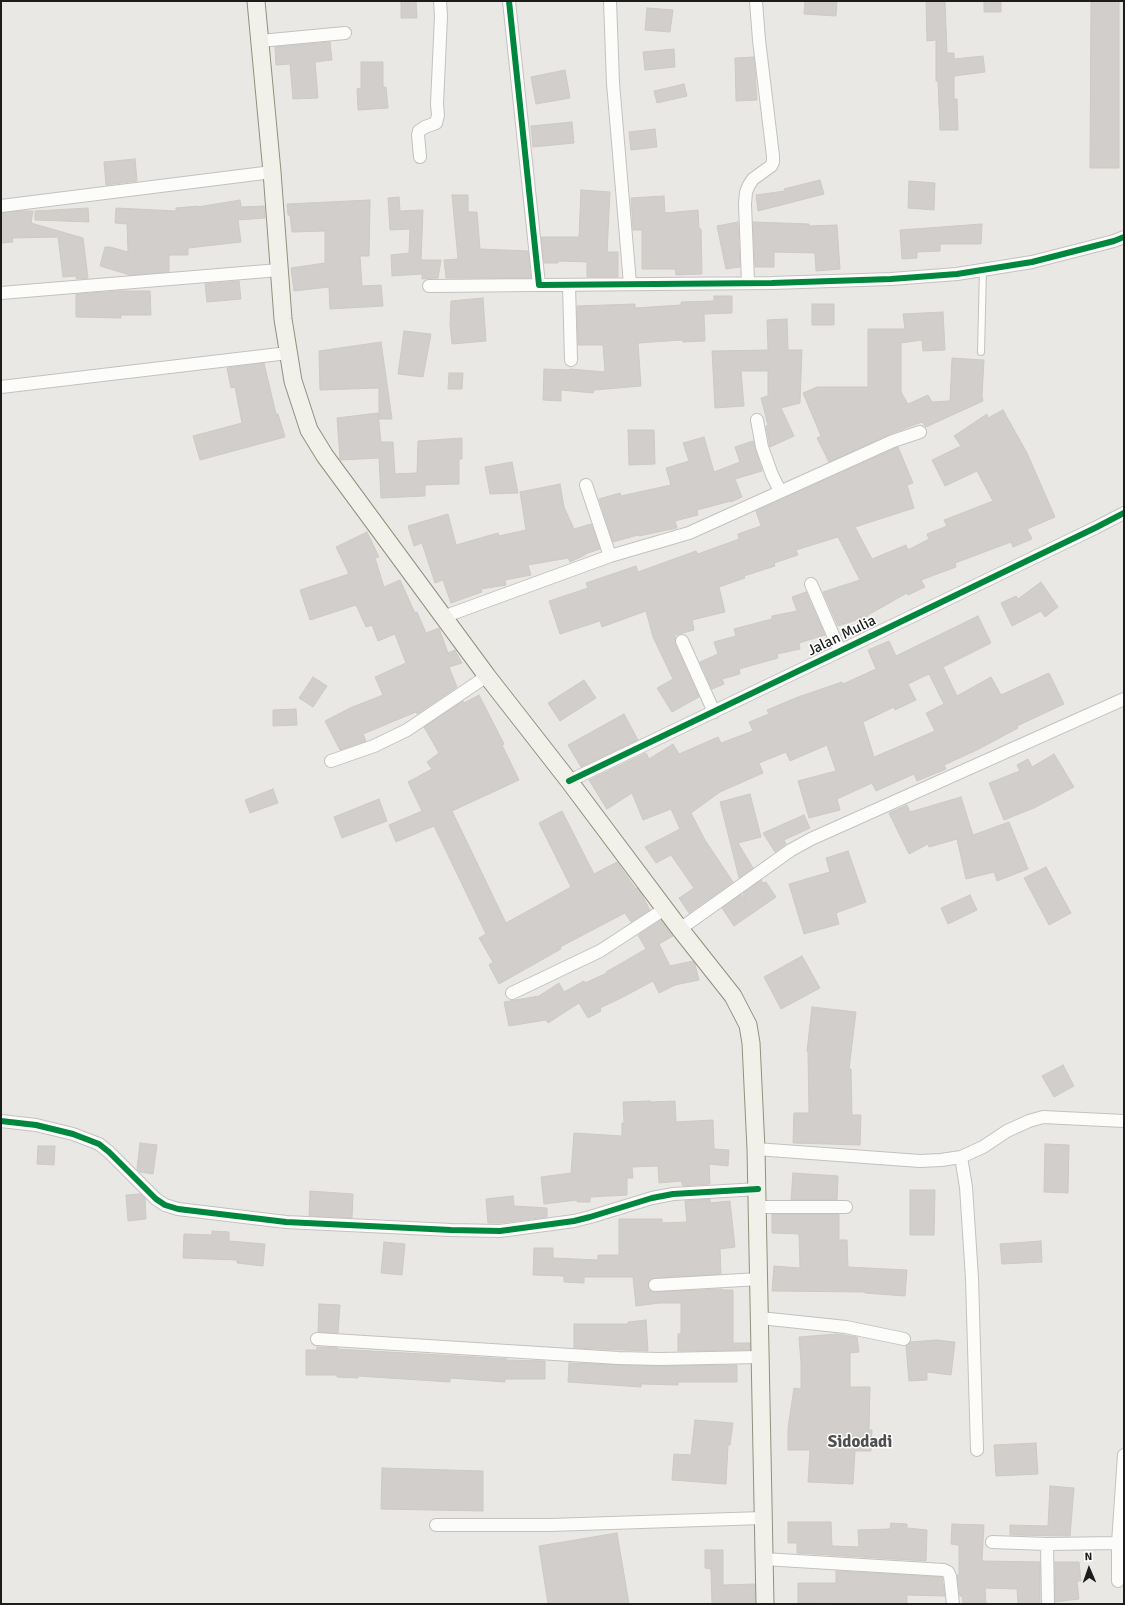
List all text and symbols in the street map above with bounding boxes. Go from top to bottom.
street label: Jalan Mulia [805,612,879,660]
district label: Sidodadi [828,1433,892,1453]
north arrow [1069,1549,1109,1589]
text: N [1085,1550,1093,1563]

